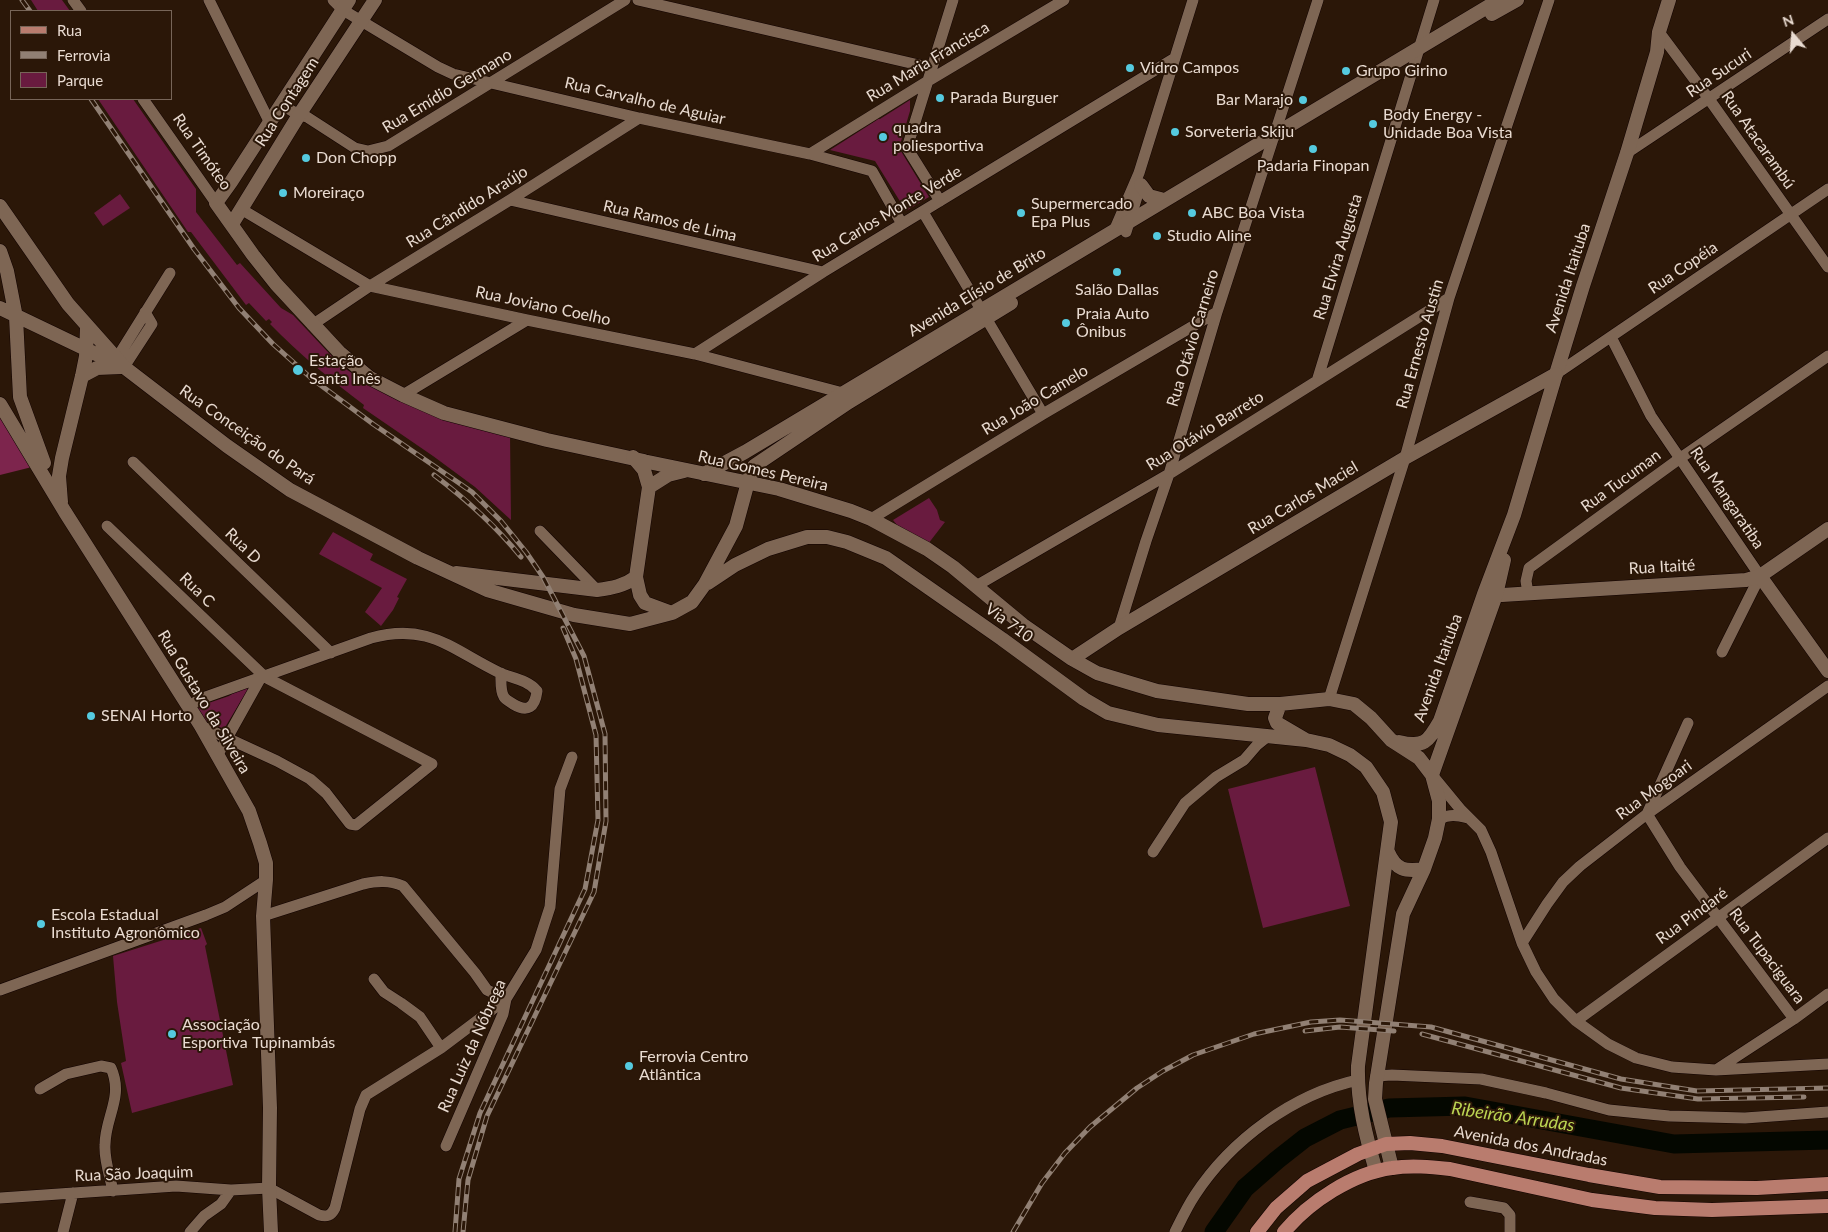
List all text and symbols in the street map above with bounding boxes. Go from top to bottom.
legend [10,10,172,100]
north arrow [1768,10,1818,60]
text: N [1780,11,1796,30]
street label: Rua Maria Francisca [863,18,993,106]
text: Rua [57,21,82,39]
street label: Rua Sucuri [1683,44,1755,102]
street label: Rua Emídio Germano [379,45,515,137]
text: Ferrovia [57,46,110,64]
street label: Rua Contagem [251,54,323,150]
place label: Vidro Campos [1140,58,1239,78]
place label: Grupo Girino [1356,61,1448,81]
marker: Vidro Campos [1124,62,1136,74]
marker: Grupo Girino [1340,65,1352,77]
text: Parque [57,71,103,89]
street label: Rua Carvalho de Aguiar [563,73,727,129]
street label: Rua Atacarambú [1717,87,1799,193]
place label: Parada Burguer [950,88,1058,108]
place label: Bar Marajo [1216,90,1293,110]
marker: Parada Burguer [934,92,946,104]
marker: Bar Marajo [1297,94,1309,106]
place label: Body Energy - Unidade Boa Vista [1383,105,1512,143]
street label: Rua Timóteo [169,110,235,194]
place label: quadra poliesportiva [893,118,984,156]
marker: Body Energy - Unidade Boa Vista [1367,118,1379,130]
place label: Sorveteria Skiju [1185,122,1294,142]
marker: Sorveteria Skiju [1169,126,1181,138]
marker: quadra poliesportiva [877,131,889,143]
marker: Padaria Finopan [1307,143,1319,155]
place label: Don Chopp [316,148,397,168]
marker: Don Chopp [300,152,312,164]
place label: Padaria Finopan [1257,156,1369,176]
street label: Rua Cândido Araújo [403,162,531,252]
street label: Rua Carlos Monte Verde [809,162,965,266]
place label: Moreiraço [293,183,365,203]
marker: Moreiraço [277,187,289,199]
street label: Rua Elvira Augusta [1310,192,1366,322]
place label: Supermercado Epa Plus [1031,194,1132,232]
street label: Rua Ramos de Lima [601,196,739,246]
place label: ABC Boa Vista [1202,203,1305,223]
marker: Supermercado Epa Plus [1015,207,1027,219]
marker: ABC Boa Vista [1186,207,1198,219]
street label: Avenida Itaituba [1541,221,1595,335]
place label: Studio Aline [1167,226,1252,246]
marker: Studio Aline [1151,230,1163,242]
street label: Rua Copéia [1645,238,1721,298]
street label: Avenida Elísio de Brito [905,243,1049,341]
marker: Salão Dallas [1111,266,1123,278]
street label: Rua Otávio Carneiro [1163,267,1223,409]
street label: Rua Ernesto Austin [1392,277,1448,411]
place label: Salão Dallas [1075,280,1159,300]
street label: Rua Joviano Coelho [474,282,612,330]
place label: Praia Auto Ônibus [1076,304,1149,342]
marker: Praia Auto Ônibus [1060,317,1072,329]
place label: Estação Santa Inês [309,351,381,389]
street label: Rua João Camelo [978,361,1092,439]
marker: Estação Santa Inês [291,363,305,377]
street label: Rua Conceição do Pará [176,381,318,489]
street label: Rua Otávio Barreto [1143,387,1267,475]
street label: Rua Mangaratiba [1686,443,1768,553]
street label: Rua Tucuman [1577,446,1665,516]
street label: Rua Gomes Pereira [696,447,830,495]
street label: Rua Carlos Maciel [1244,458,1362,538]
street label: Rua D [221,524,265,568]
street label: Rua Itaité [1628,556,1696,578]
street label: Rua C [175,569,219,611]
street label: Via 710 [981,599,1037,647]
street label: Avenida Itaituba [1410,611,1466,725]
street label: Rua Gustavo da Silveira [154,627,254,777]
place label: SENAI Horto [101,706,192,726]
marker: SENAI Horto [85,710,97,722]
street label: Rua Mogoari [1612,756,1696,824]
street label: Rua Pindaré [1652,884,1732,948]
street label: Rua Tupaciguara [1725,904,1809,1008]
place label: Escola Estadual Instituto Agronômico [51,905,200,943]
marker: Escola Estadual Instituto Agronômico [35,918,47,930]
street label: Rua Luiz da Nóbrega [434,976,510,1116]
place label: Associação Esportiva Tupinambás [182,1015,335,1053]
marker: Associação Esportiva Tupinambás [166,1028,178,1040]
place label: Ferrovia Centro Atlântica [639,1047,748,1085]
marker: Ferrovia Centro Atlântica [623,1060,635,1072]
water label: Ribeirão Arrudas [1450,1098,1576,1136]
street label: Avenida dos Andradas [1453,1122,1609,1170]
street label: Rua São Joaquim [74,1162,194,1186]

